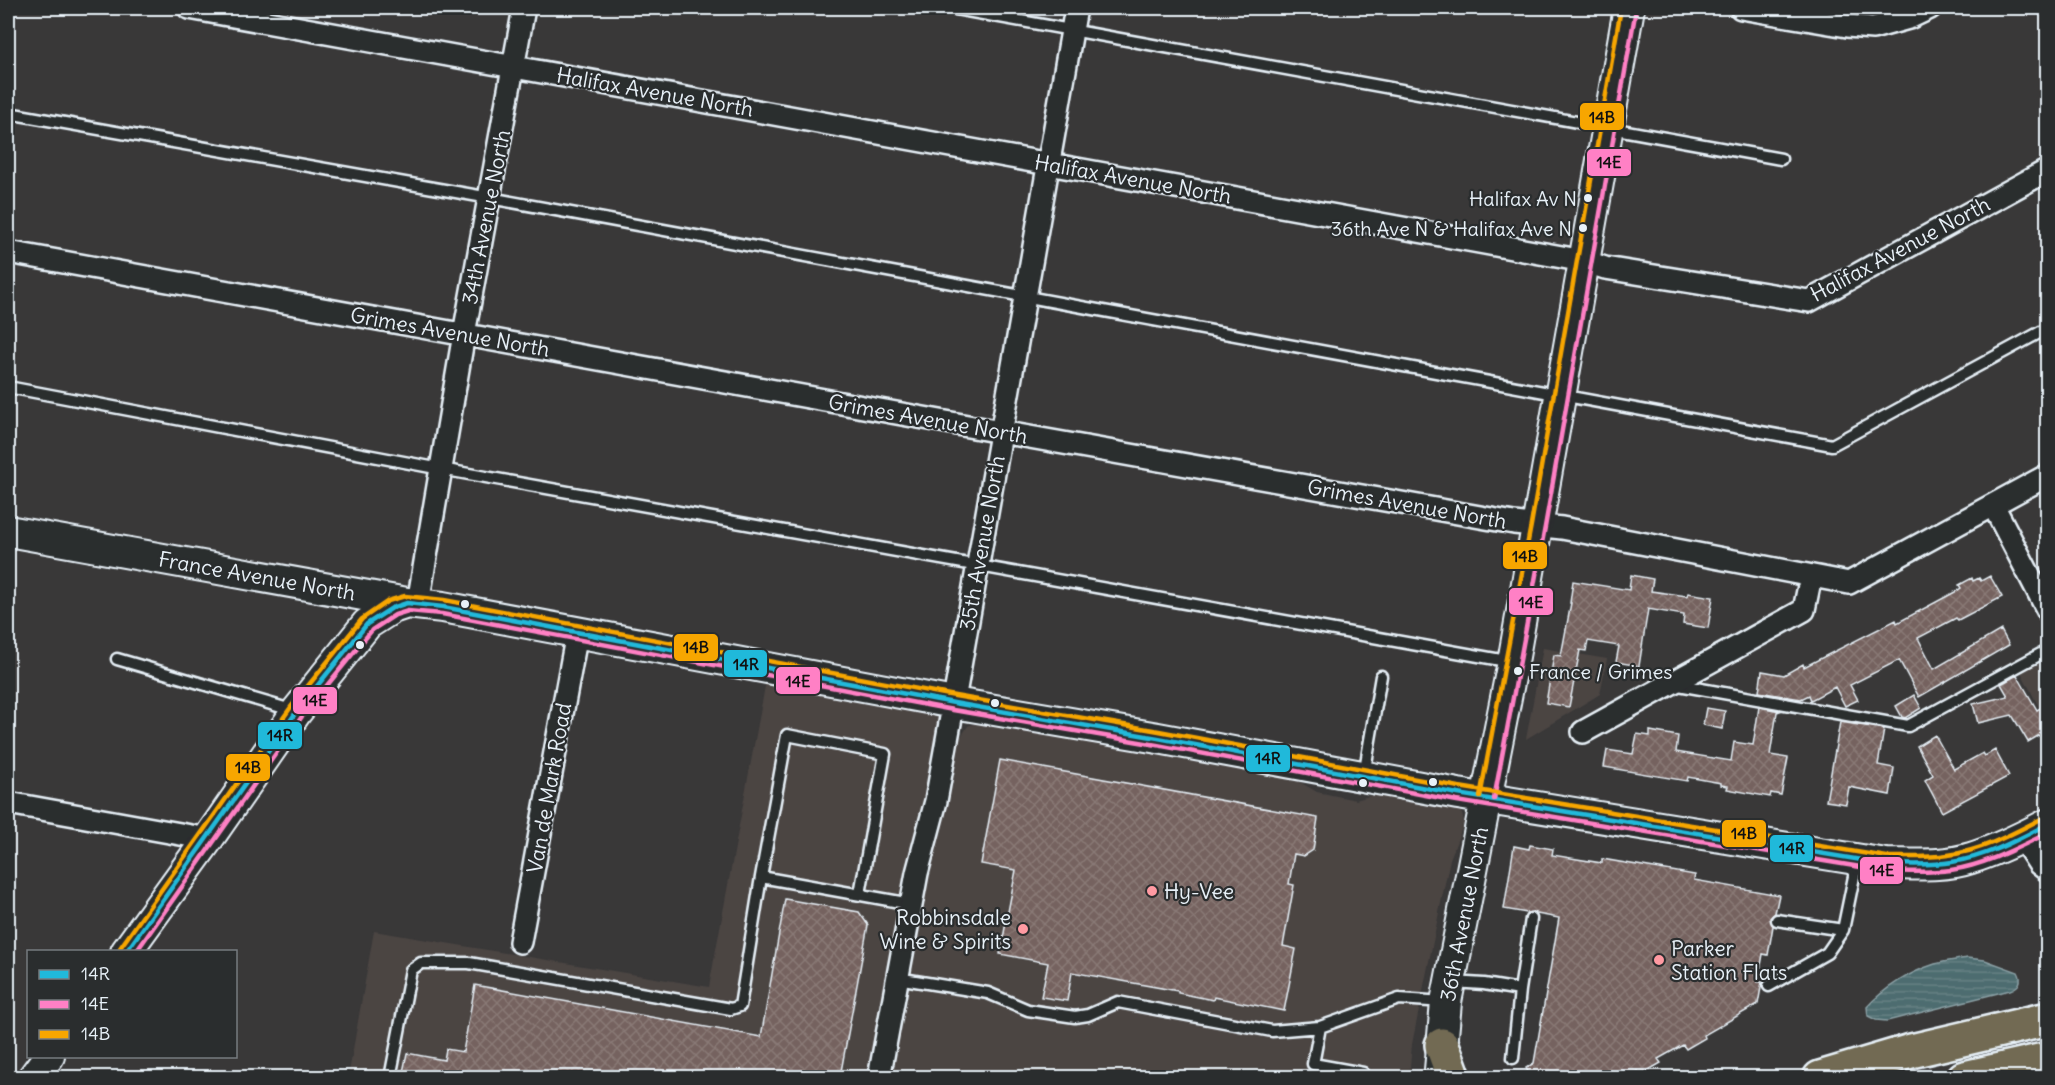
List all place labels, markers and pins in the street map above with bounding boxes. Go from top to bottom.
place label: Halifax Av N [1469,186,1577,211]
marker: Halifax Av N [1582,192,1594,204]
place label: 36th Ave N & Halifax Ave N [1331,216,1572,241]
marker: 36th Ave N & Halifax Ave N [1577,222,1589,234]
unlabelled marker [459,598,471,610]
unlabelled marker [354,639,366,651]
place label: France / Grimes [1529,659,1672,684]
marker: France / Grimes [1512,665,1524,677]
unlabelled marker [989,697,1001,709]
unlabelled marker [1427,776,1439,788]
unlabelled marker [1357,777,1369,789]
place label: Hy-Vee [1164,878,1234,905]
marker: Hy-Vee [1145,884,1159,898]
place label: Robbinsdale Wine & Spirits [879,904,1011,955]
marker: Robbinsdale Wine & Spirits [1016,922,1030,936]
place label: Parker Station Flats [1671,935,1787,986]
marker: Parker Station Flats [1652,953,1666,967]

